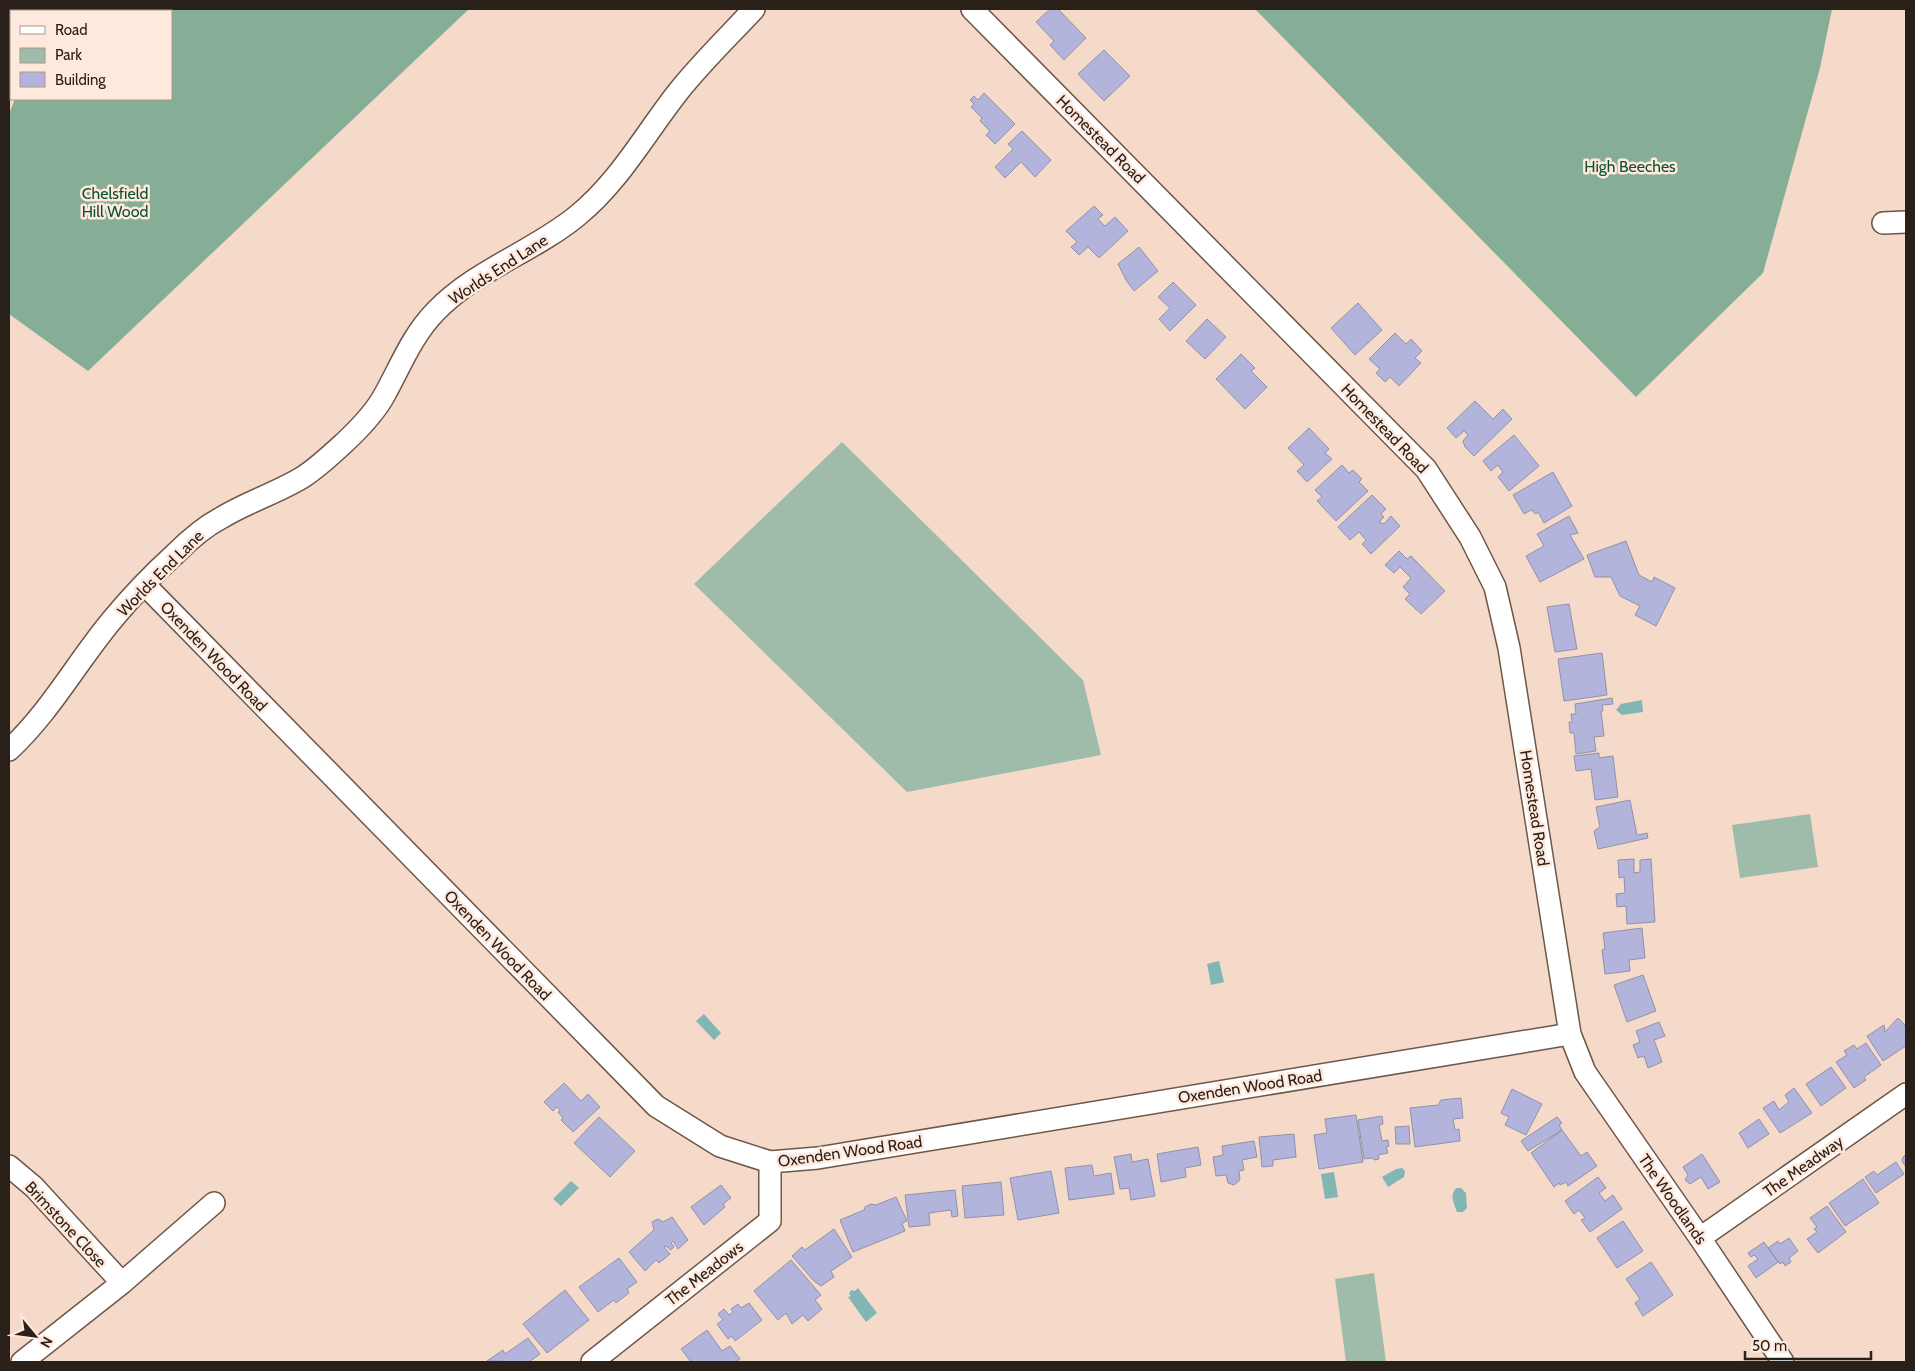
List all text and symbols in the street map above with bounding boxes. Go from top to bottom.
legend [10,10,172,100]
text: Road [55,21,88,39]
text: Park [55,46,82,64]
text: Building [55,71,106,89]
street label: Homestead Road [1053,91,1149,187]
park label: High Beeches [1584,157,1676,176]
park label: Chelsfield Hill Wood [82,184,148,221]
street label: Worlds End Lane [445,230,551,308]
street label: Homestead Road [1337,380,1432,477]
street label: Worlds End Lane [113,526,207,620]
street label: Oxenden Wood Road [156,597,271,715]
street label: Homestead Road [1516,749,1553,867]
street label: Oxenden Wood Road [440,886,555,1004]
street label: Oxenden Wood Road [1177,1066,1323,1107]
street label: Oxenden Wood Road [777,1132,923,1171]
street label: The Meadway [1760,1132,1847,1201]
street label: The Woodlands [1634,1151,1711,1248]
street label: Brimstone Close [21,1177,110,1271]
street label: The Meadows [662,1237,747,1310]
north arrow [10,1311,60,1361]
scale bar [1745,1328,1871,1360]
text: N [36,1334,57,1351]
text: 50 m [1752,1337,1787,1355]

